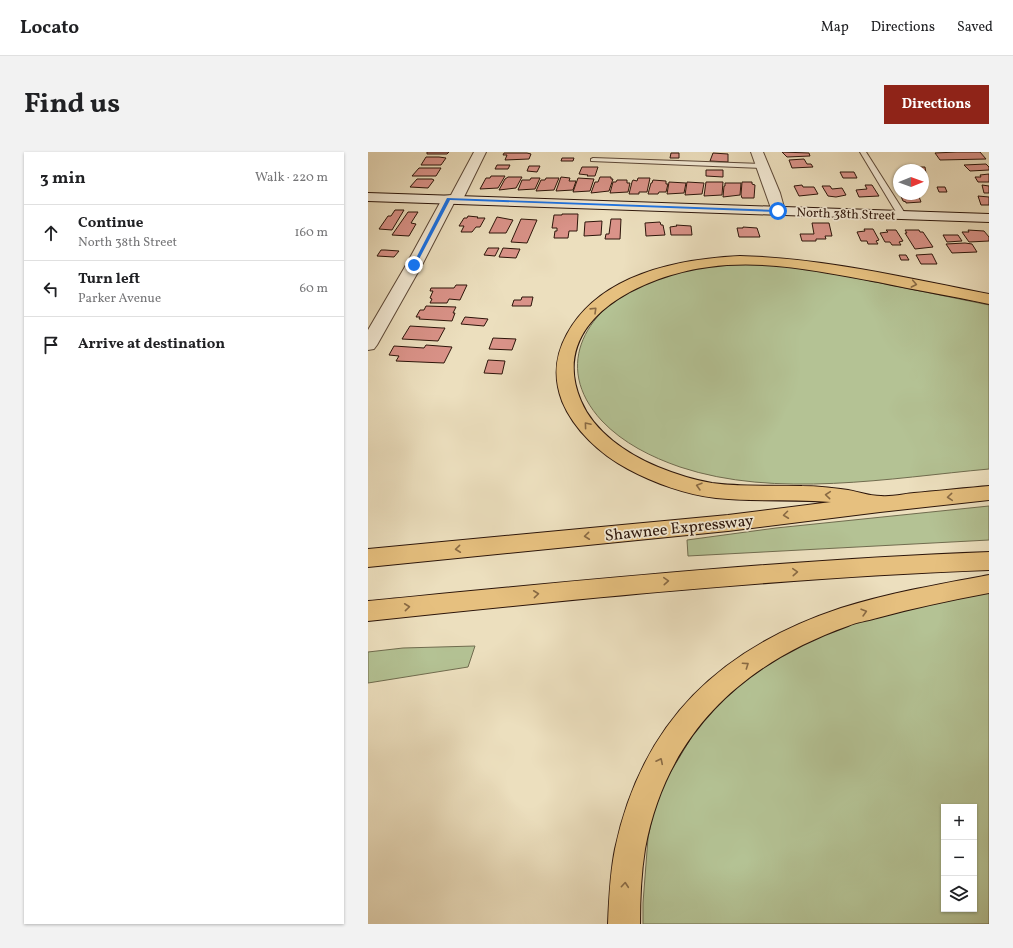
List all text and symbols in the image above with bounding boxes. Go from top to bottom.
text: Locato [20,15,79,41]
text: Map [821,18,849,37]
text: Directions [871,18,935,37]
text: Saved [957,18,993,37]
text: Find us [24,85,120,124]
button: Directions [884,85,989,124]
north arrow [893,164,929,200]
text: 3 min [40,167,86,190]
text: Walk · 220 m [255,169,328,187]
route start [769,202,787,220]
street label: North 38th Street [796,204,896,226]
text: Continue [78,213,143,234]
icon: ahead [40,222,62,244]
text: 160 m [294,224,328,242]
text: North 38th Street [78,234,177,252]
route end [405,256,423,274]
text: Turn left [78,269,140,290]
icon: left [40,278,62,300]
text: 60 m [300,280,328,298]
one-way arrow [911,280,917,288]
text: Parker Avenue [78,290,161,308]
one-way arrow [589,307,597,315]
icon: arrive [40,334,62,356]
text: Arrive at destination [78,334,225,355]
one-way arrow [584,423,591,430]
one-way arrow [696,482,703,491]
one-way arrow [825,491,831,500]
one-way arrow [947,492,953,501]
street label: Shawnee Expressway [604,510,755,548]
one-way arrow [783,511,789,520]
one-way arrow [584,532,590,541]
one-way arrow [455,545,461,554]
one-way arrow [792,567,798,576]
one-way arrow [663,577,669,586]
one-way arrow [533,589,539,598]
one-way arrow [404,602,410,611]
one-way arrow [860,608,867,617]
one-way arrow [742,662,749,670]
one-way arrow [655,758,663,765]
map controls [941,804,977,912]
button: + [941,804,977,840]
button: − [941,840,977,876]
button: layers [941,876,977,912]
one-way arrow [621,882,630,888]

